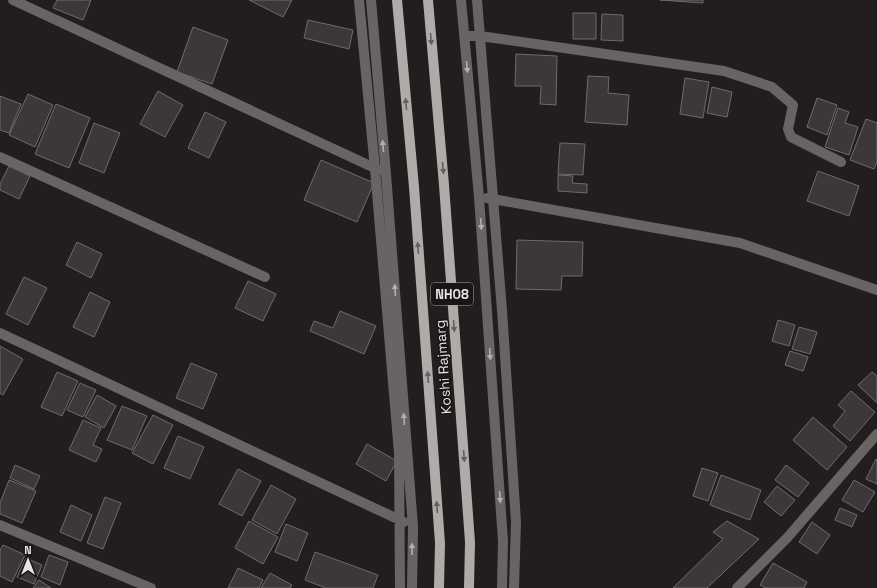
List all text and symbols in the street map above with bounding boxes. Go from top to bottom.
one-way arrow [428,33,434,45]
one-way arrow [464,61,471,73]
one-way arrow [403,98,410,110]
one-way arrow [380,140,387,152]
one-way arrow [439,162,446,174]
one-way arrow [478,218,485,230]
one-way arrow [415,242,422,254]
road number: NH08 [431,283,473,305]
one-way arrow [391,284,398,296]
street label: Koshi Rajmarg [431,319,455,415]
one-way arrow [451,320,458,332]
one-way arrow [487,348,494,360]
one-way arrow [424,371,431,383]
one-way arrow [401,413,408,425]
one-way arrow [460,450,467,462]
one-way arrow [497,491,504,503]
one-way arrow [433,501,440,513]
north arrow [8,540,48,580]
one-way arrow [409,542,415,555]
text: N [24,543,32,557]

